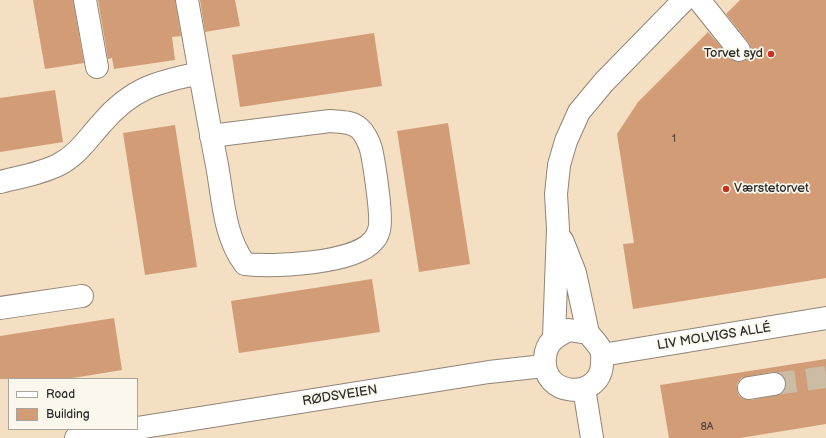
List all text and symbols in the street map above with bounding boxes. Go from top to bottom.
place label: Torvet syd [704,46,763,62]
marker: Torvet syd [766,49,776,59]
house number: 1 [672,132,676,146]
place label: Værstetorvet [734,181,809,197]
marker: Værstetorvet [721,184,731,194]
street label: LIV MOLVIGS ALLÉ [656,320,772,354]
legend [8,378,138,430]
street label: RØDSVEIEN [301,382,379,410]
text: Road [46,387,75,402]
text: Building [46,407,90,422]
house number: 8A [700,420,714,434]

